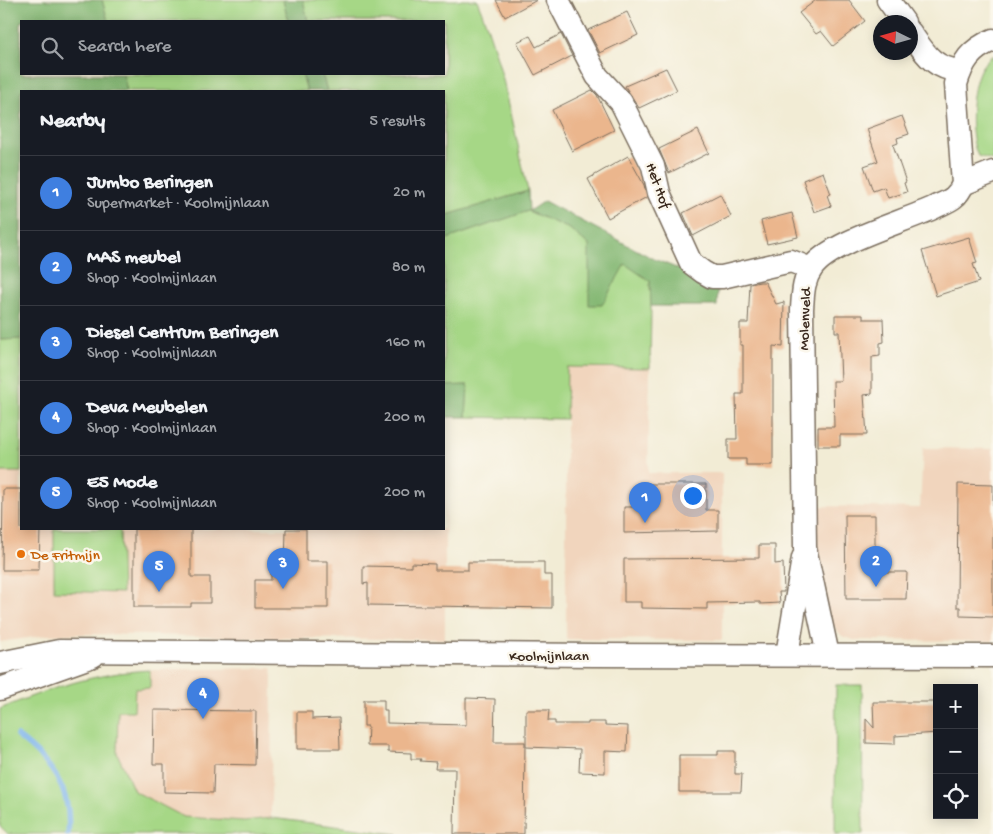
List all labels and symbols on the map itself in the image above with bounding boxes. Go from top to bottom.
north arrow [873,15,918,60]
street label: Het Hof [641,161,674,212]
street label: Molenveld [796,286,816,351]
pin: 1 [629,482,661,523]
your location [680,483,706,509]
pin: 2 [860,546,892,587]
place label: De Fritmijn [30,547,100,565]
marker: De Fritmijn [15,548,27,560]
pin: 3 [267,548,299,589]
pin: 5 [143,551,175,592]
street label: Koolmijnlaan [509,648,589,666]
pin: 4 [187,678,219,719]

